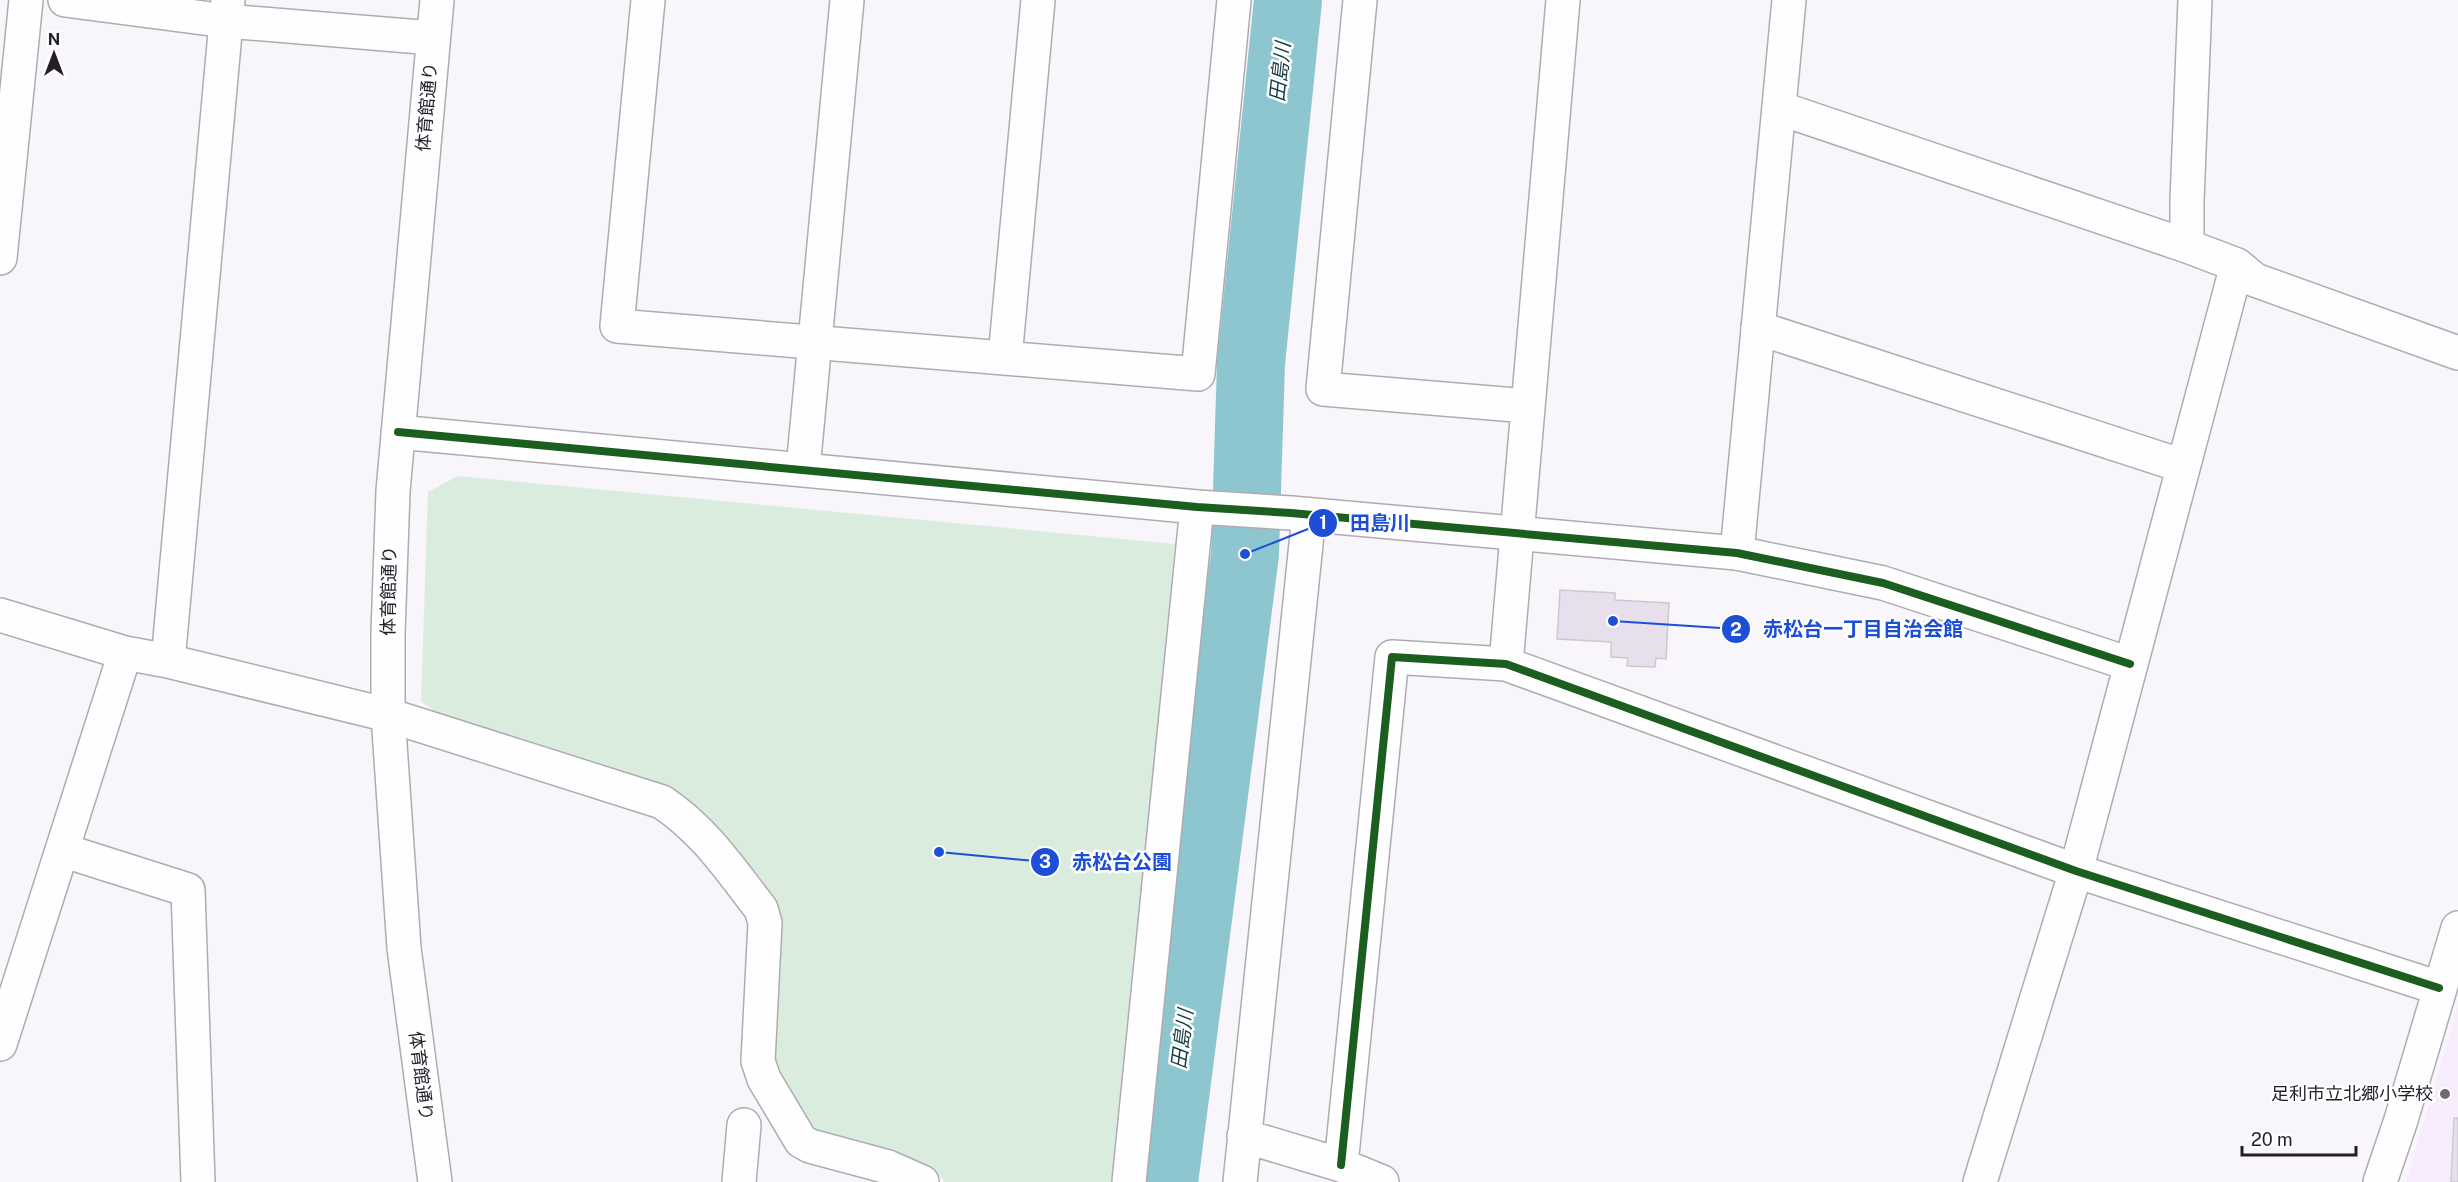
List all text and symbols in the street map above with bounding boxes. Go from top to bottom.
north arrow [24,24,84,84]
text: N [48,30,60,49]
water label: 田島川 [1265,39,1295,103]
street label: 体育館通り [412,61,441,153]
callout: 田島川 [1308,504,1422,542]
text: 田島川 [1350,511,1410,535]
text: 1 [1319,512,1327,533]
street label: 体育館通り [377,546,400,636]
callout: 赤松台一丁目自治会館 [1721,610,1975,648]
text: 赤松台一丁目自治会館 [1763,617,1963,641]
text: 2 [1730,619,1742,640]
callout: 赤松台公園 [1030,843,1184,881]
text: 赤松台公園 [1072,850,1172,874]
text: 3 [1039,851,1051,872]
water label: 田島川 [1166,1006,1198,1070]
street label: 体育館通り [406,1030,437,1122]
place label: 足利市立北郷小学校 [2271,1083,2433,1104]
marker: 足利市立北郷小学校 [2438,1087,2452,1101]
scale bar [2242,1119,2356,1157]
text: 20 m [2251,1129,2293,1150]

